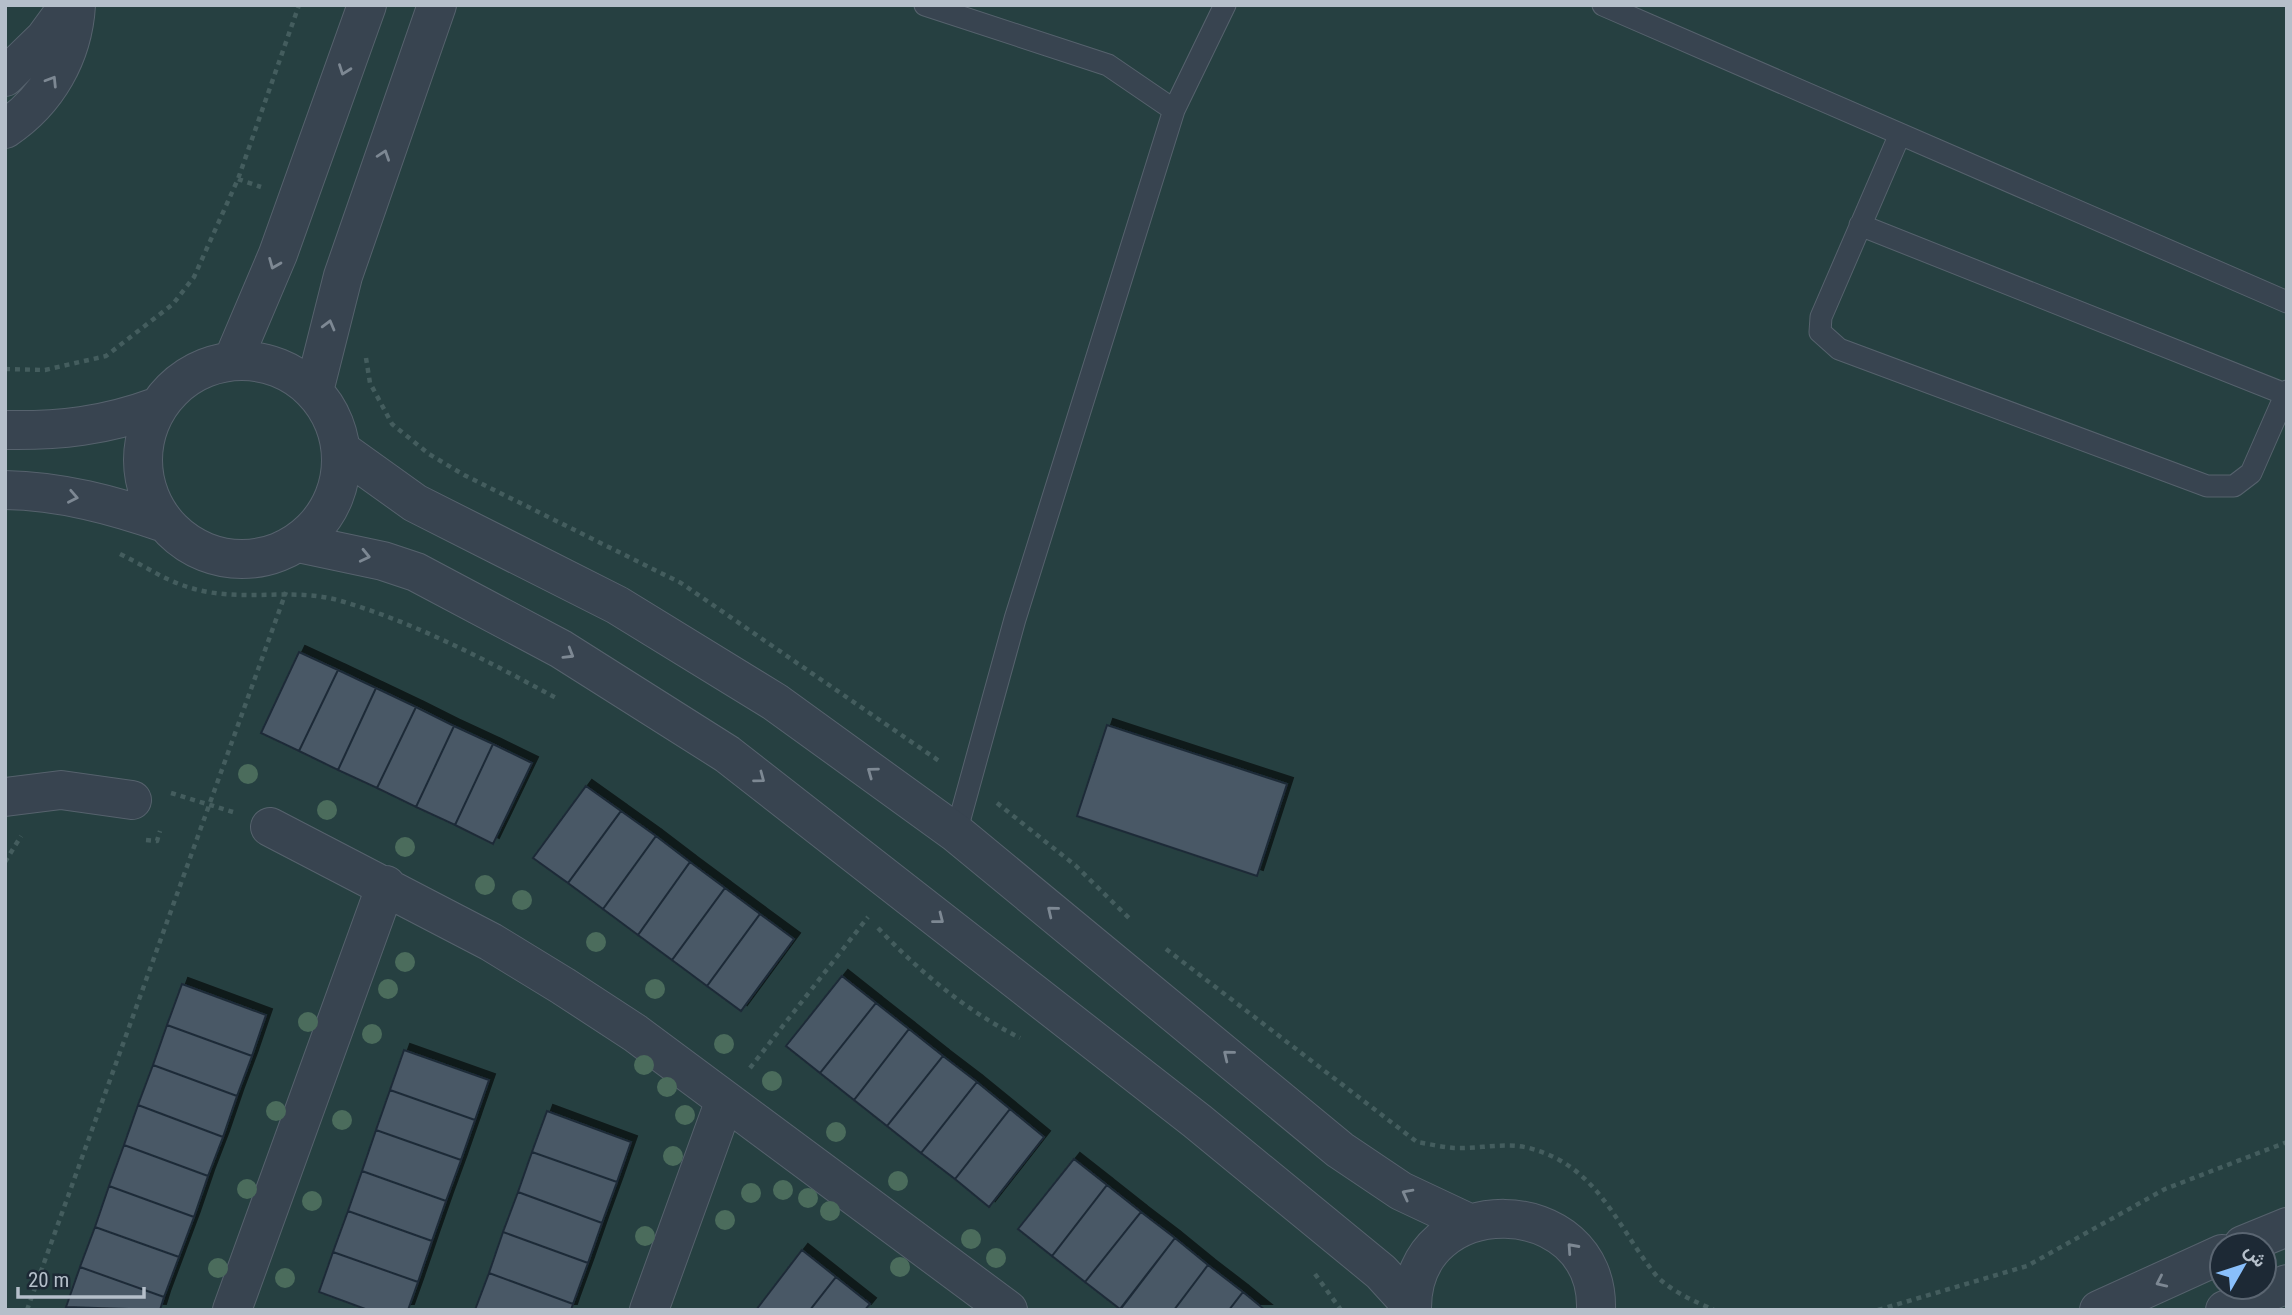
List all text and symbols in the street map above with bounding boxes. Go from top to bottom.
one-way arrow [338,63,352,75]
one-way arrow [44,75,57,88]
one-way arrow [376,150,390,162]
one-way arrow [269,257,283,269]
one-way arrow [321,319,336,331]
one-way arrow [67,488,79,503]
one-way arrow [359,548,371,563]
one-way arrow [562,646,575,659]
one-way arrow [867,768,880,780]
one-way arrow [752,770,765,783]
one-way arrow [1047,907,1060,919]
one-way arrow [931,910,943,923]
one-way arrow [1223,1051,1236,1063]
one-way arrow [1402,1189,1415,1202]
north arrow [2208,1231,2278,1301]
text: ش [2240,1240,2272,1272]
one-way arrow [1568,1243,1580,1256]
scale bar [18,1256,144,1300]
text: 20 m [28,1268,69,1292]
one-way arrow [2156,1274,2168,1288]

